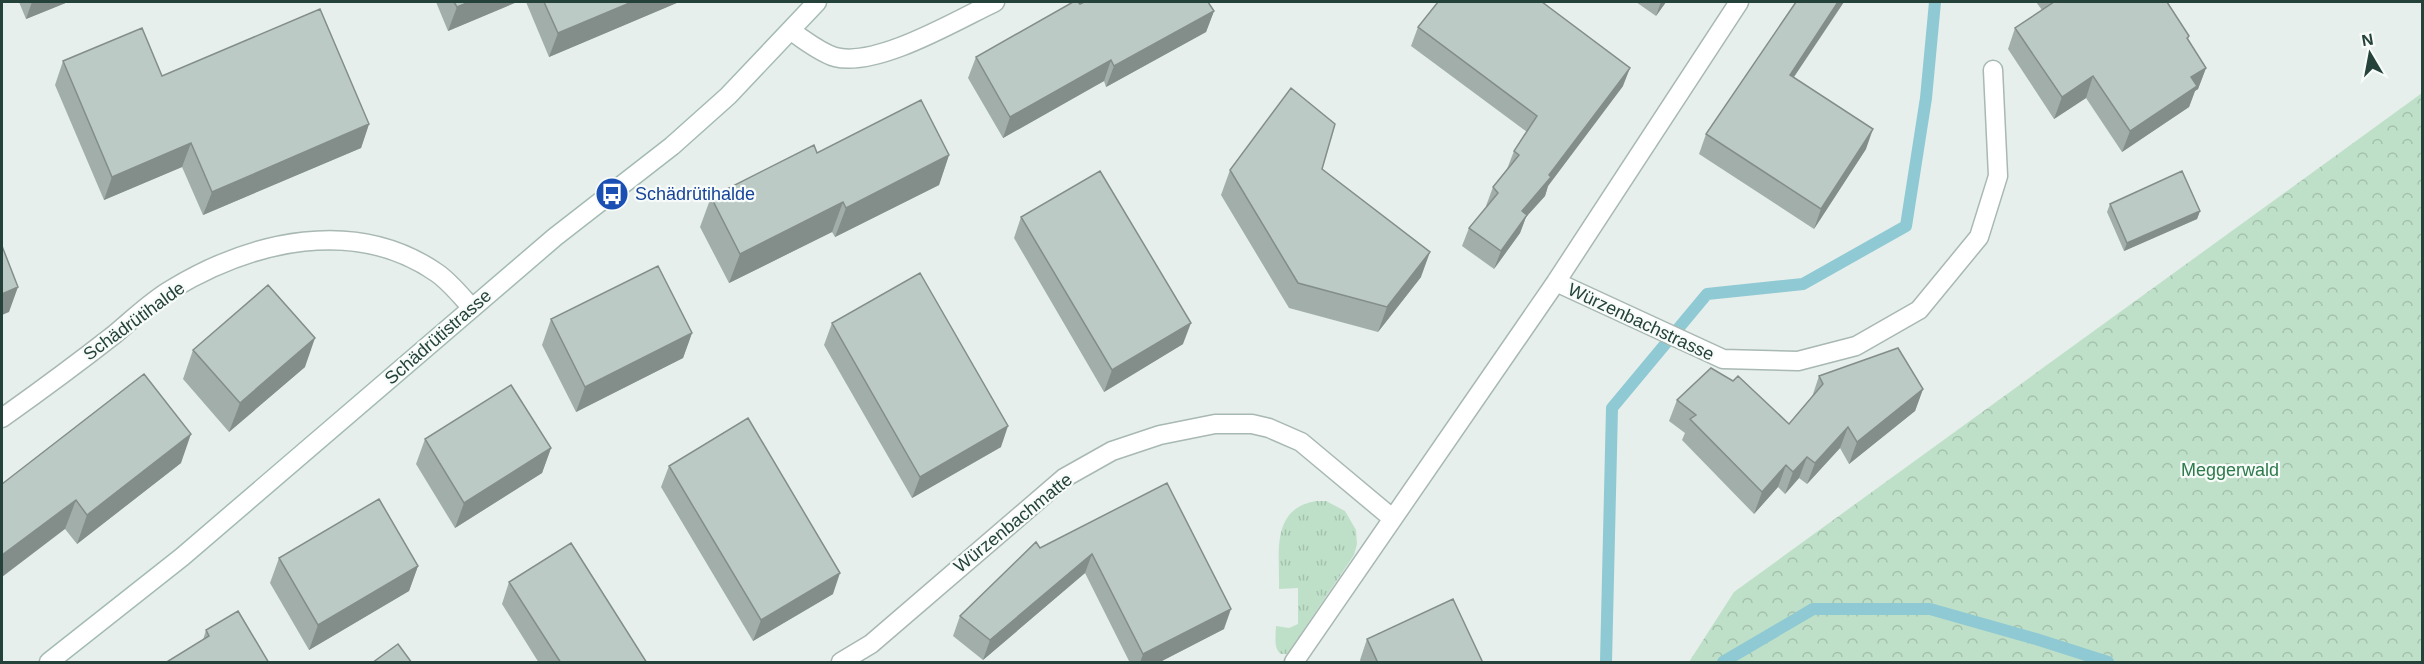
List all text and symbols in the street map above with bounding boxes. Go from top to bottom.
north arrow [2340,24,2400,84]
text: N [2360,30,2375,49]
bus stop icon: Schädrütihalde [594,176,630,212]
place label: Schädrütihalde [635,184,755,204]
street label: Schädrütihalde [80,278,188,364]
street label: Würzenbachstrasse [1565,279,1717,365]
street label: Schädrütistrasse [381,285,495,389]
park label: Meggerwald [2181,460,2279,480]
street label: Würzenbachmatte [950,469,1076,577]

